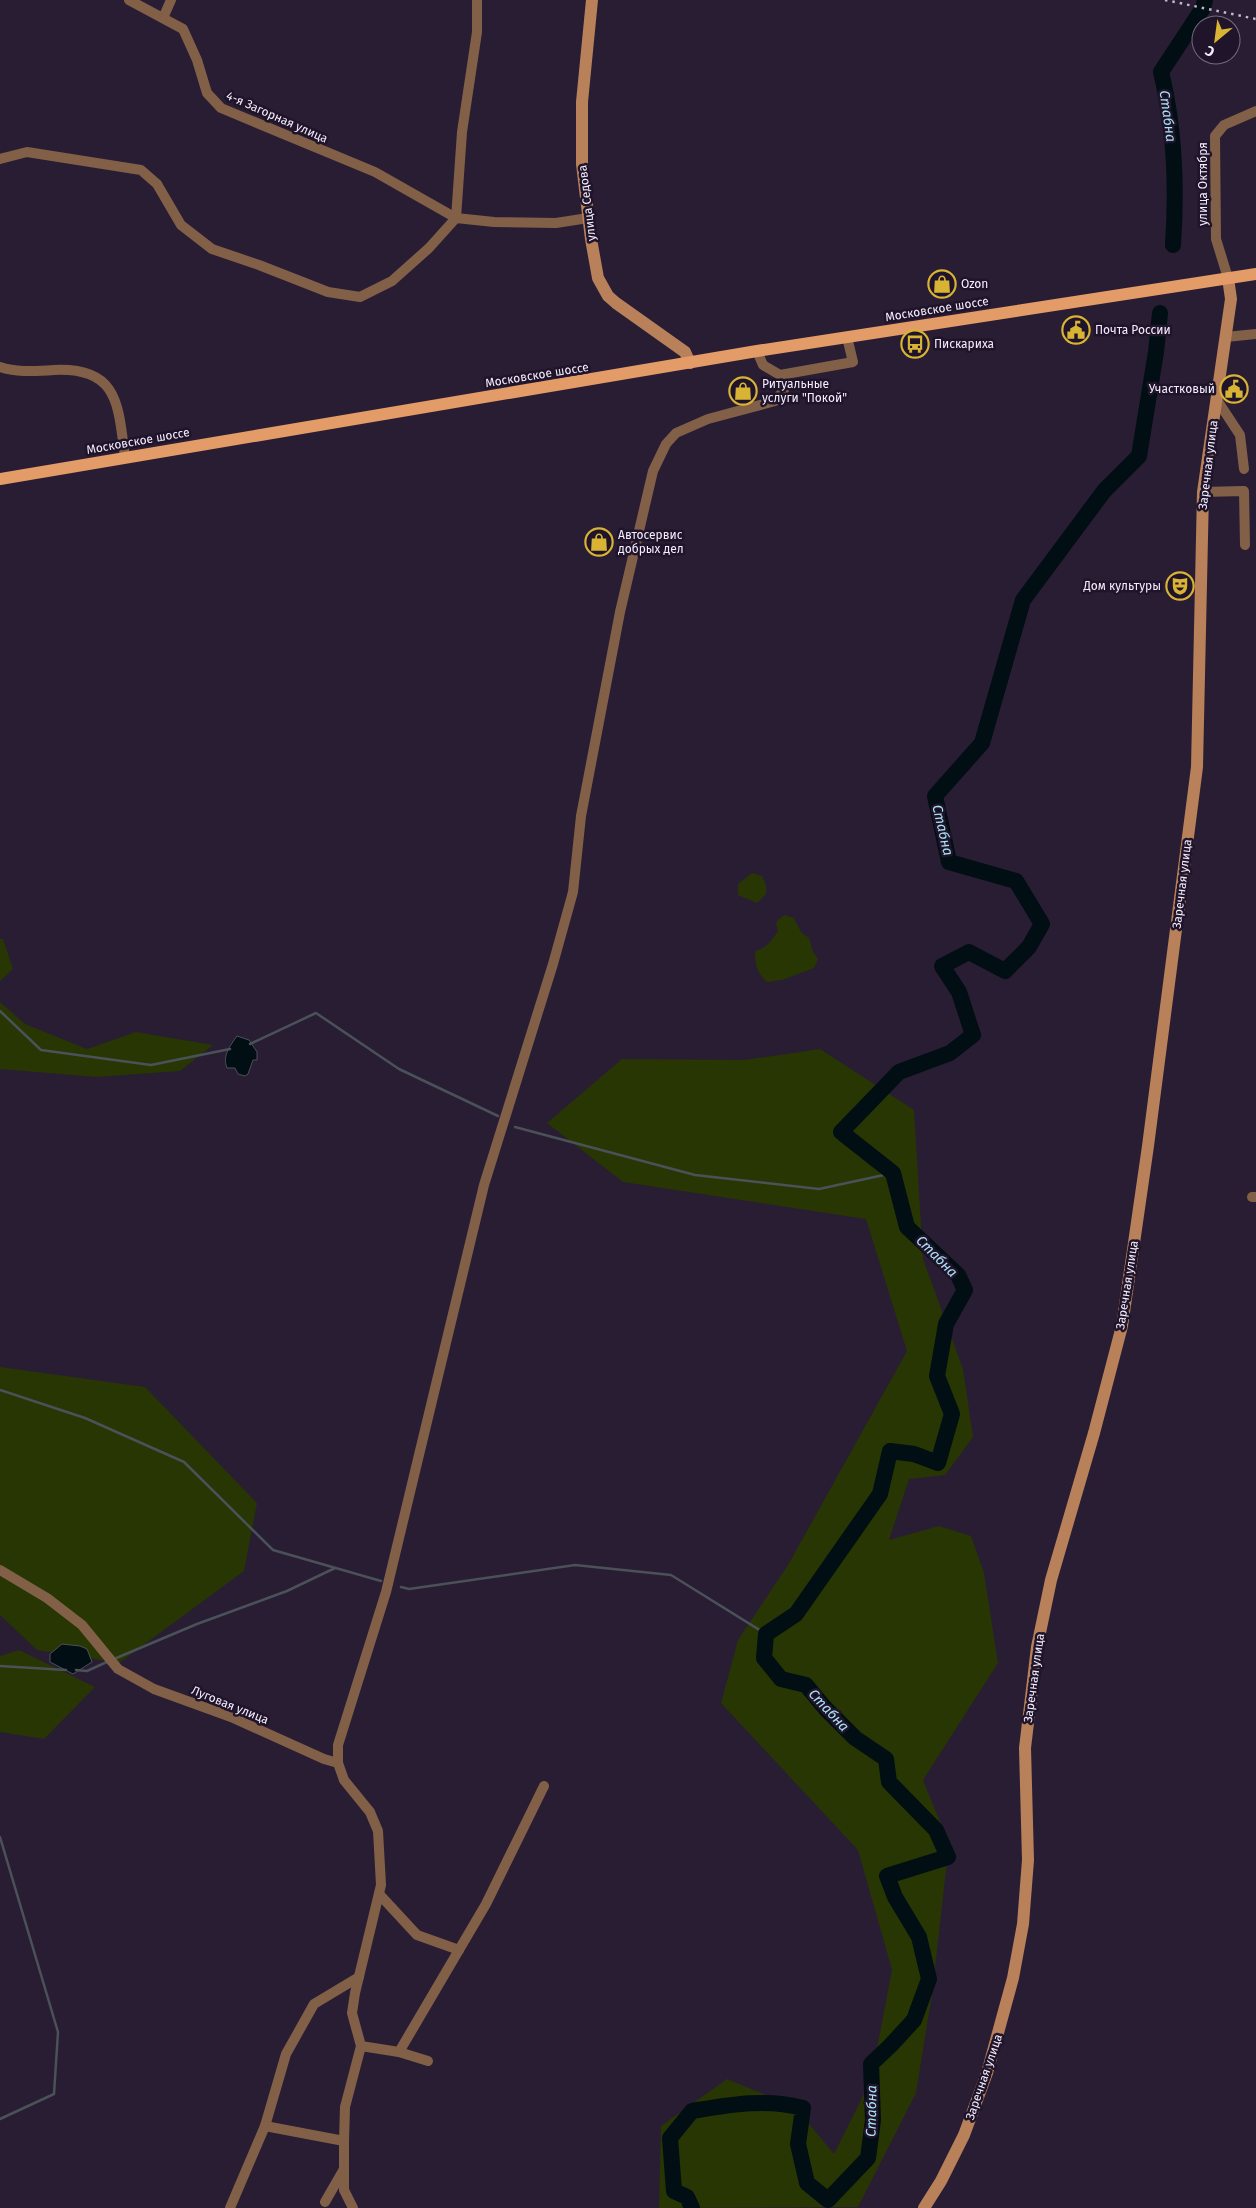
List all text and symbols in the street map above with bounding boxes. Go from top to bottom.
north arrow [1191,15,1241,65]
text: С [1202,42,1218,60]
street label: 4-я Загорная улица [224,88,330,146]
water label: Стабна [1155,89,1180,143]
street label: улица Октября [1196,142,1210,226]
street label: улица Седова [575,164,599,242]
shop icon: Ozon [927,269,957,299]
place label: Ozon [961,277,988,291]
street label: Московское шоссе [884,294,990,324]
public building icon: Почта России [1061,315,1091,345]
place label: Почта России [1095,323,1171,337]
bus stop icon: Пискариха [900,329,930,359]
place label: Пискариха [934,337,994,351]
street label: Московское шоссе [484,360,590,390]
public building icon: Участковый [1219,374,1249,404]
shop icon: Ритуальные услуги "Покой" [728,376,758,406]
place label: Ритуальные услуги "Покой" [762,377,847,405]
place label: Участковый [1149,382,1215,396]
street label: Заречная улица [1196,420,1220,510]
street label: Московское шоссе [85,425,191,457]
shop icon: Автосервис добрых дел [584,527,614,557]
place label: Автосервис добрых дел [618,528,684,556]
theatre icon: Дом культуры [1165,571,1195,601]
place label: Дом культуры [1082,579,1161,593]
water label: Стабна [928,803,957,857]
street label: Заречная улица [1170,839,1194,929]
water label: Стабна [912,1232,961,1281]
street label: Заречная улица [1113,1239,1141,1331]
street label: Заречная улица [1021,1632,1047,1724]
street label: Луговая улица [189,1683,271,1727]
water label: Стабна [805,1686,853,1735]
street label: Заречная улица [963,2032,1005,2122]
water label: Стабна [863,2085,880,2137]

